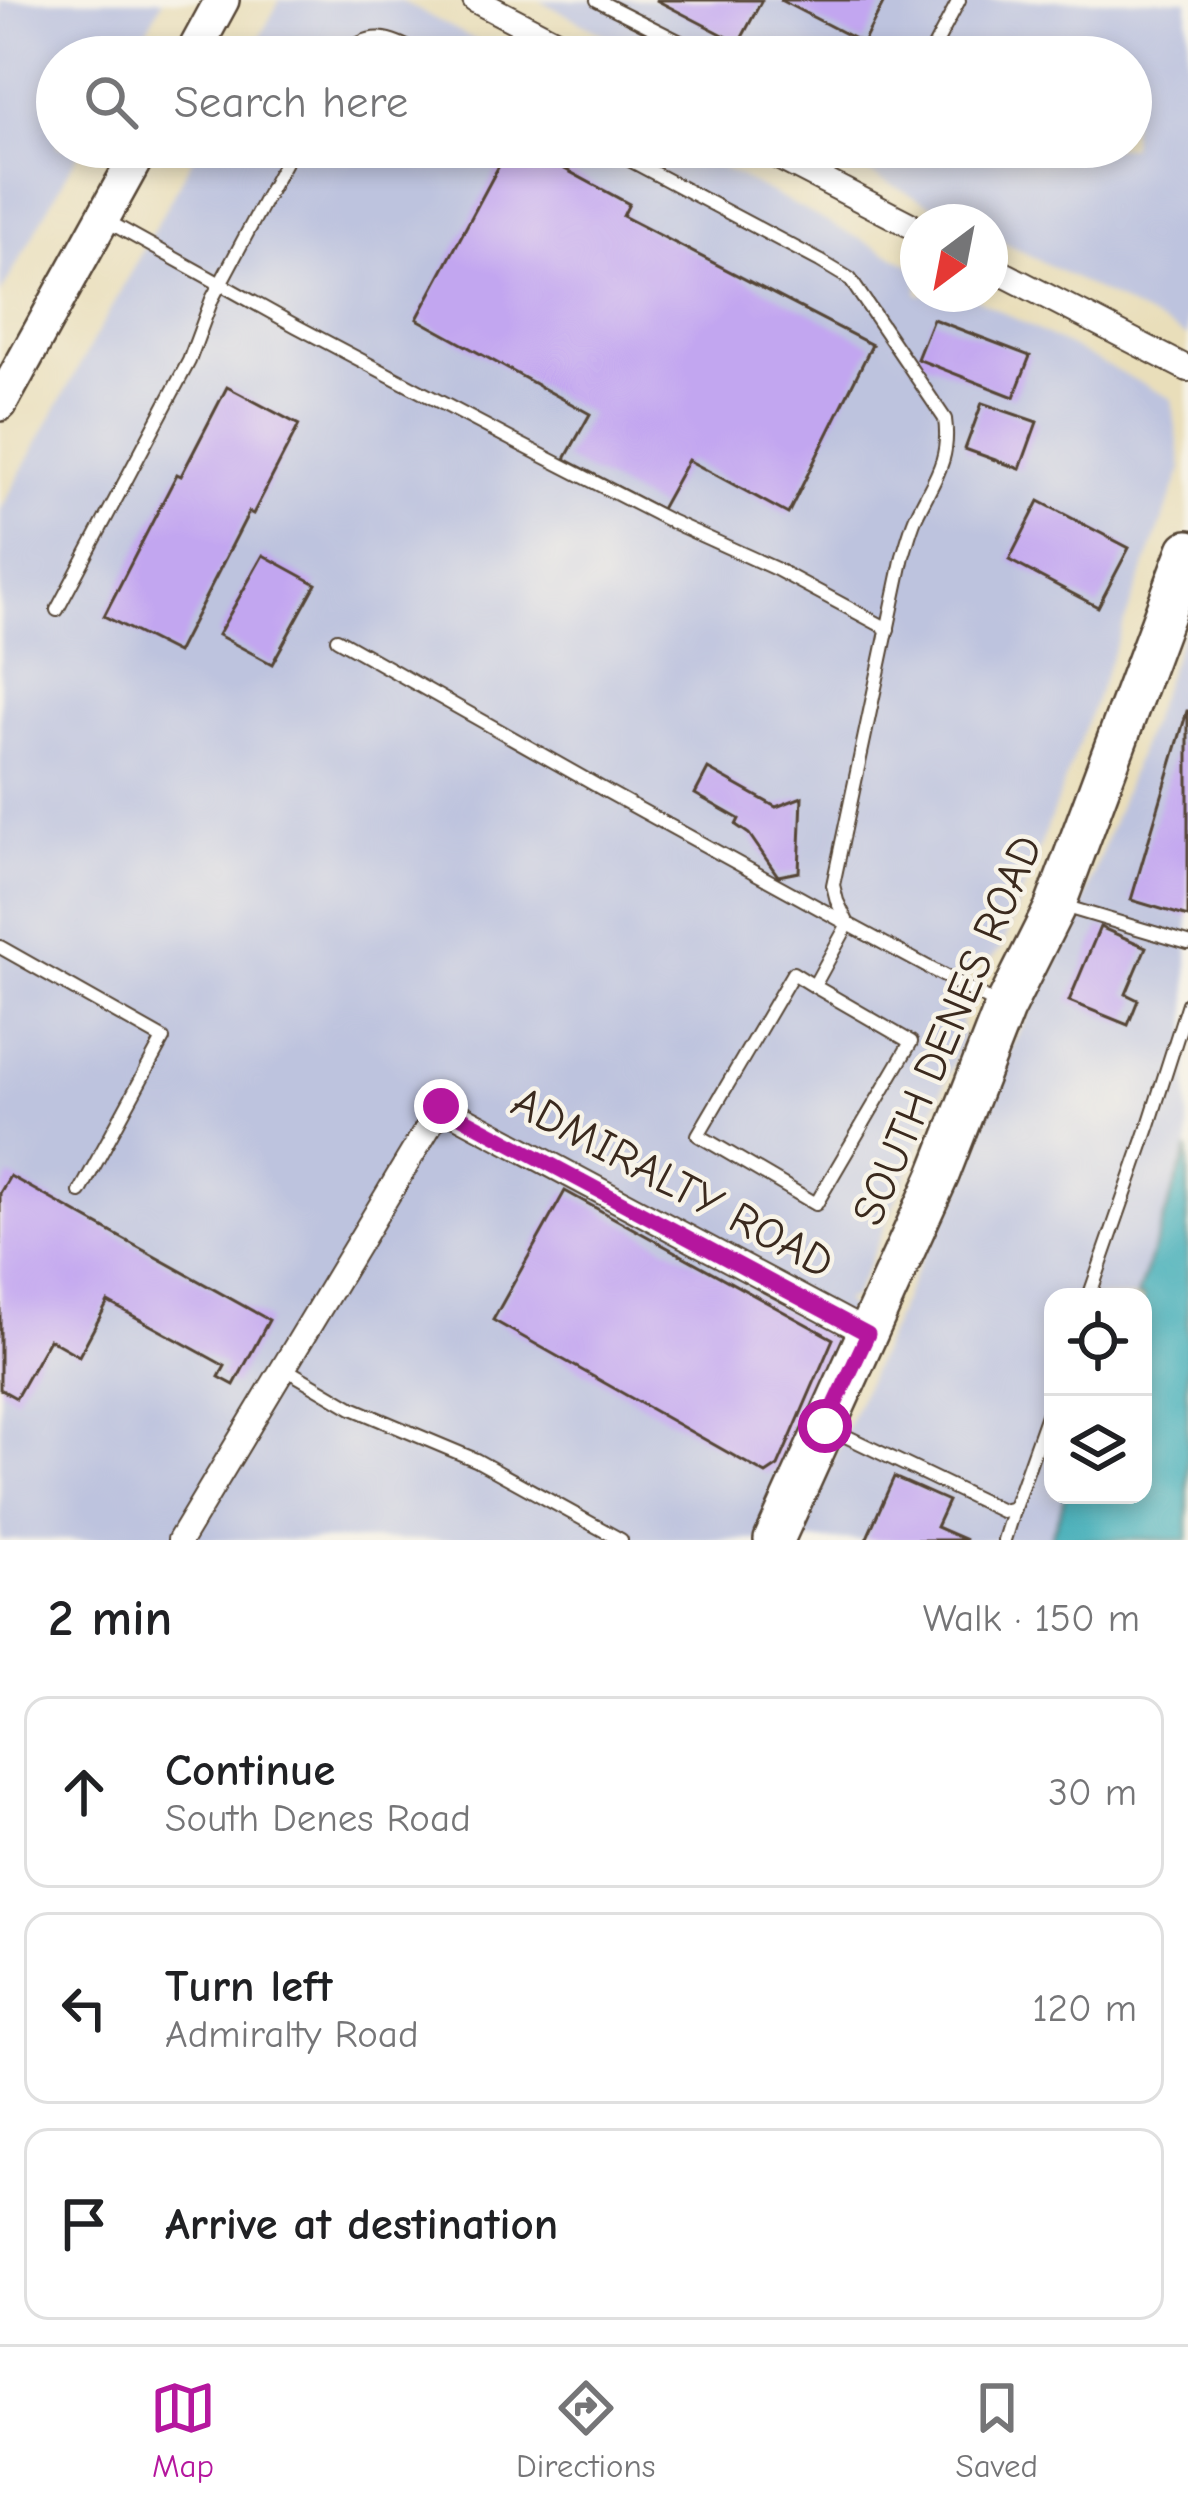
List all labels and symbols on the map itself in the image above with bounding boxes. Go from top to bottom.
north arrow [900,204,1008,312]
street label: SOUTH DENES ROAD [841,827,1053,1233]
street label: ADMIRALTY ROAD [503,1075,843,1289]
route end [414,1079,468,1133]
route start [798,1399,852,1453]

